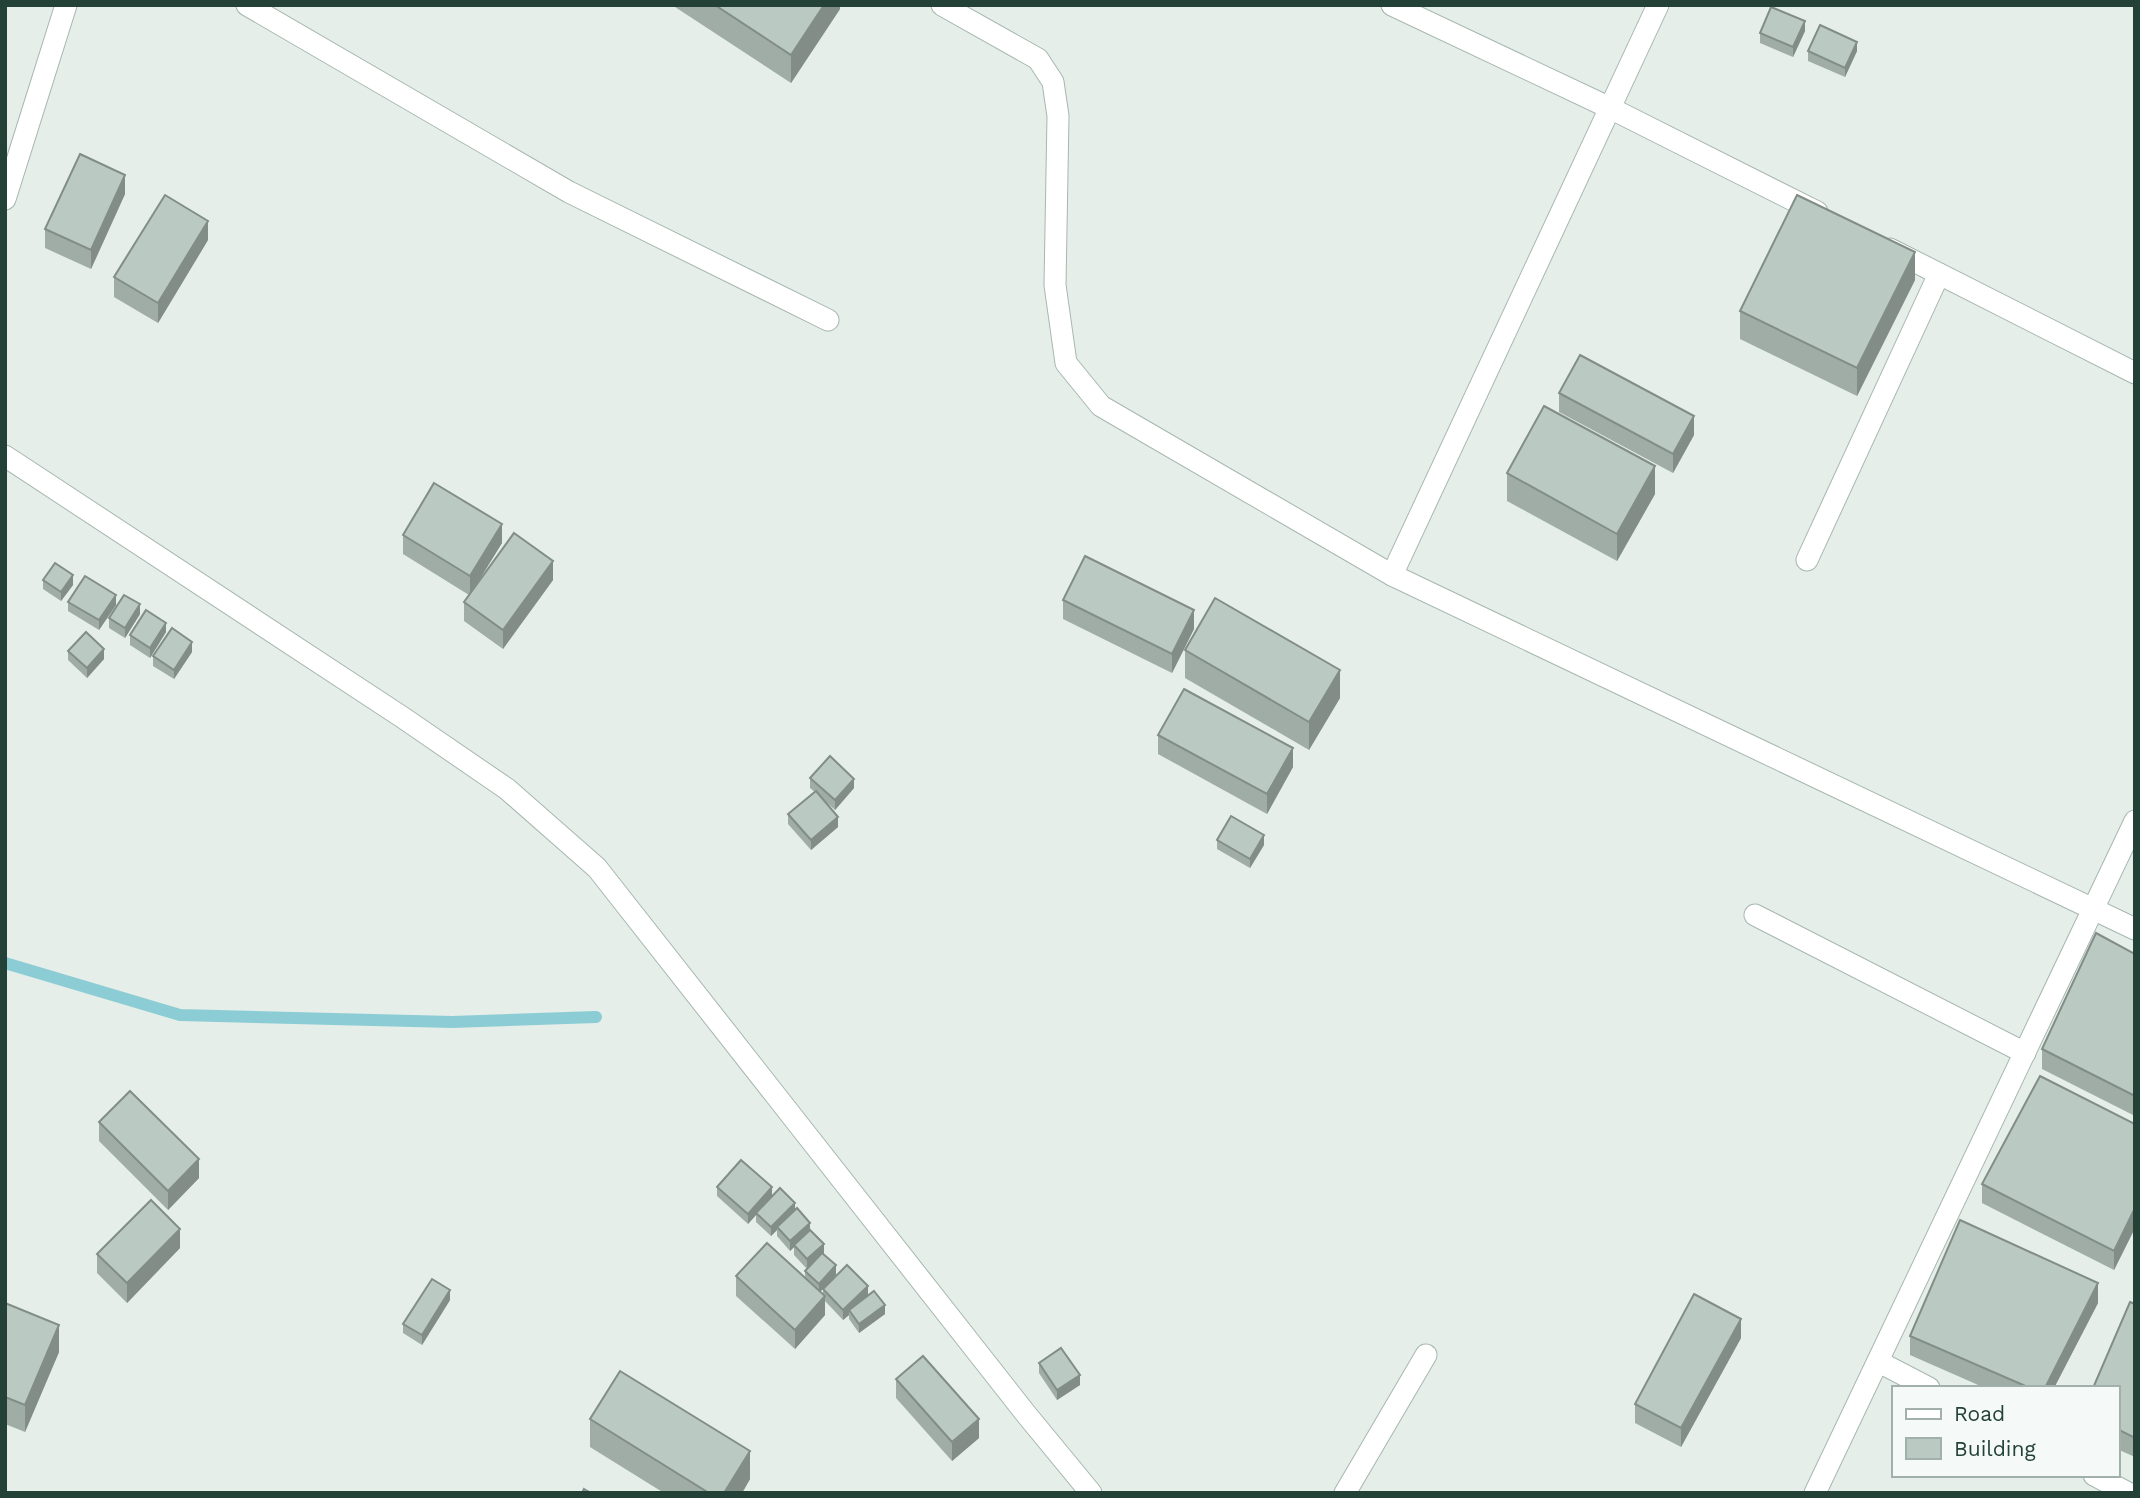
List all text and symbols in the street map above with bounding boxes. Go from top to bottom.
legend [1892,1386,2119,1477]
text: Road [1954,1401,2005,1426]
text: Building [1954,1436,2036,1461]

